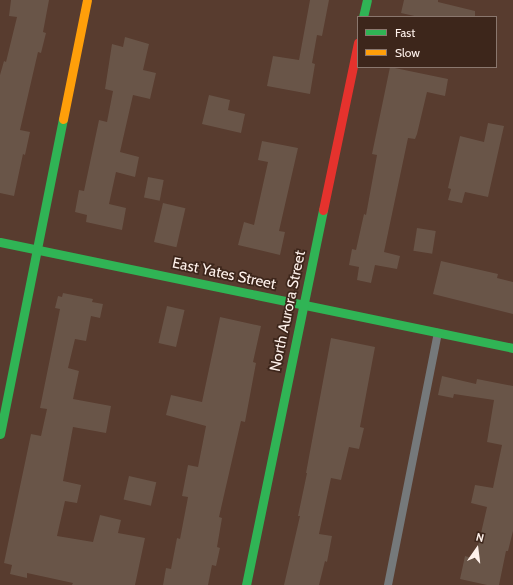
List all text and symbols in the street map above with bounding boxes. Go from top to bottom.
legend [357,16,497,68]
text: Fast [395,25,415,40]
text: Slow [395,45,420,60]
street label: North Aurora Street [266,249,310,373]
street label: East Yates Street [171,254,277,294]
north arrow [457,529,497,569]
text: N [474,530,485,545]

